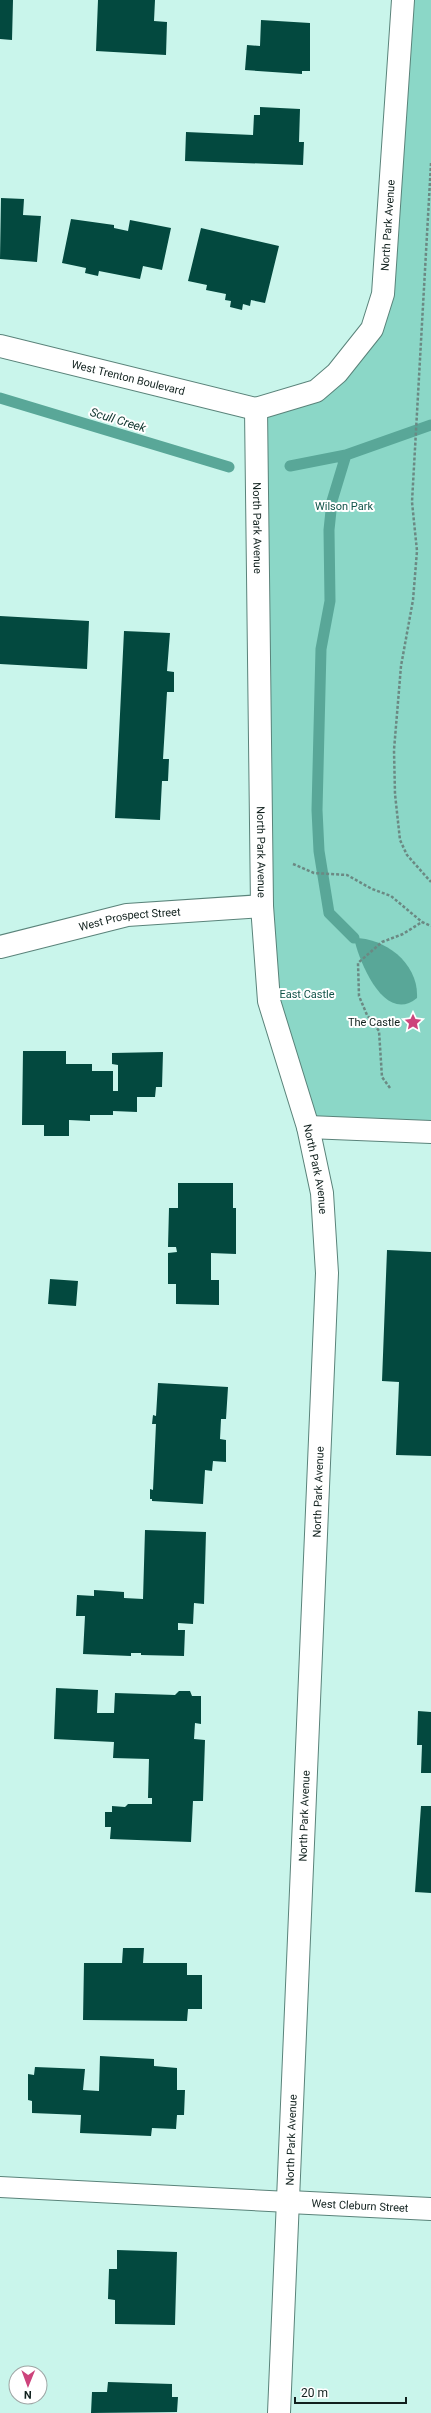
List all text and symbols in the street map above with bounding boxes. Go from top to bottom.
street label: North Park Avenue [379,179,398,271]
street label: West Trenton Boulevard [70,358,186,398]
water label: Scull Creek [88,405,149,435]
street label: North Park Avenue [250,482,264,574]
park label: Wilson Park [315,500,373,513]
street label: North Park Avenue [254,806,268,898]
street label: West Prospect Street [77,905,181,934]
park label: East Castle [279,988,335,1001]
place icon: The Castle [403,1012,423,1032]
place label: The Castle [348,1016,400,1029]
street label: North Park Avenue [301,1123,329,1215]
street label: North Park Avenue [310,1446,327,1538]
street label: North Park Avenue [296,1770,313,1862]
street label: North Park Avenue [283,2094,300,2186]
street label: West Cleburn Street [311,2197,409,2215]
north arrow [8,2365,48,2405]
scale bar [295,2379,406,2405]
text: 20 m [301,2386,328,2400]
text: N [24,2388,32,2401]

